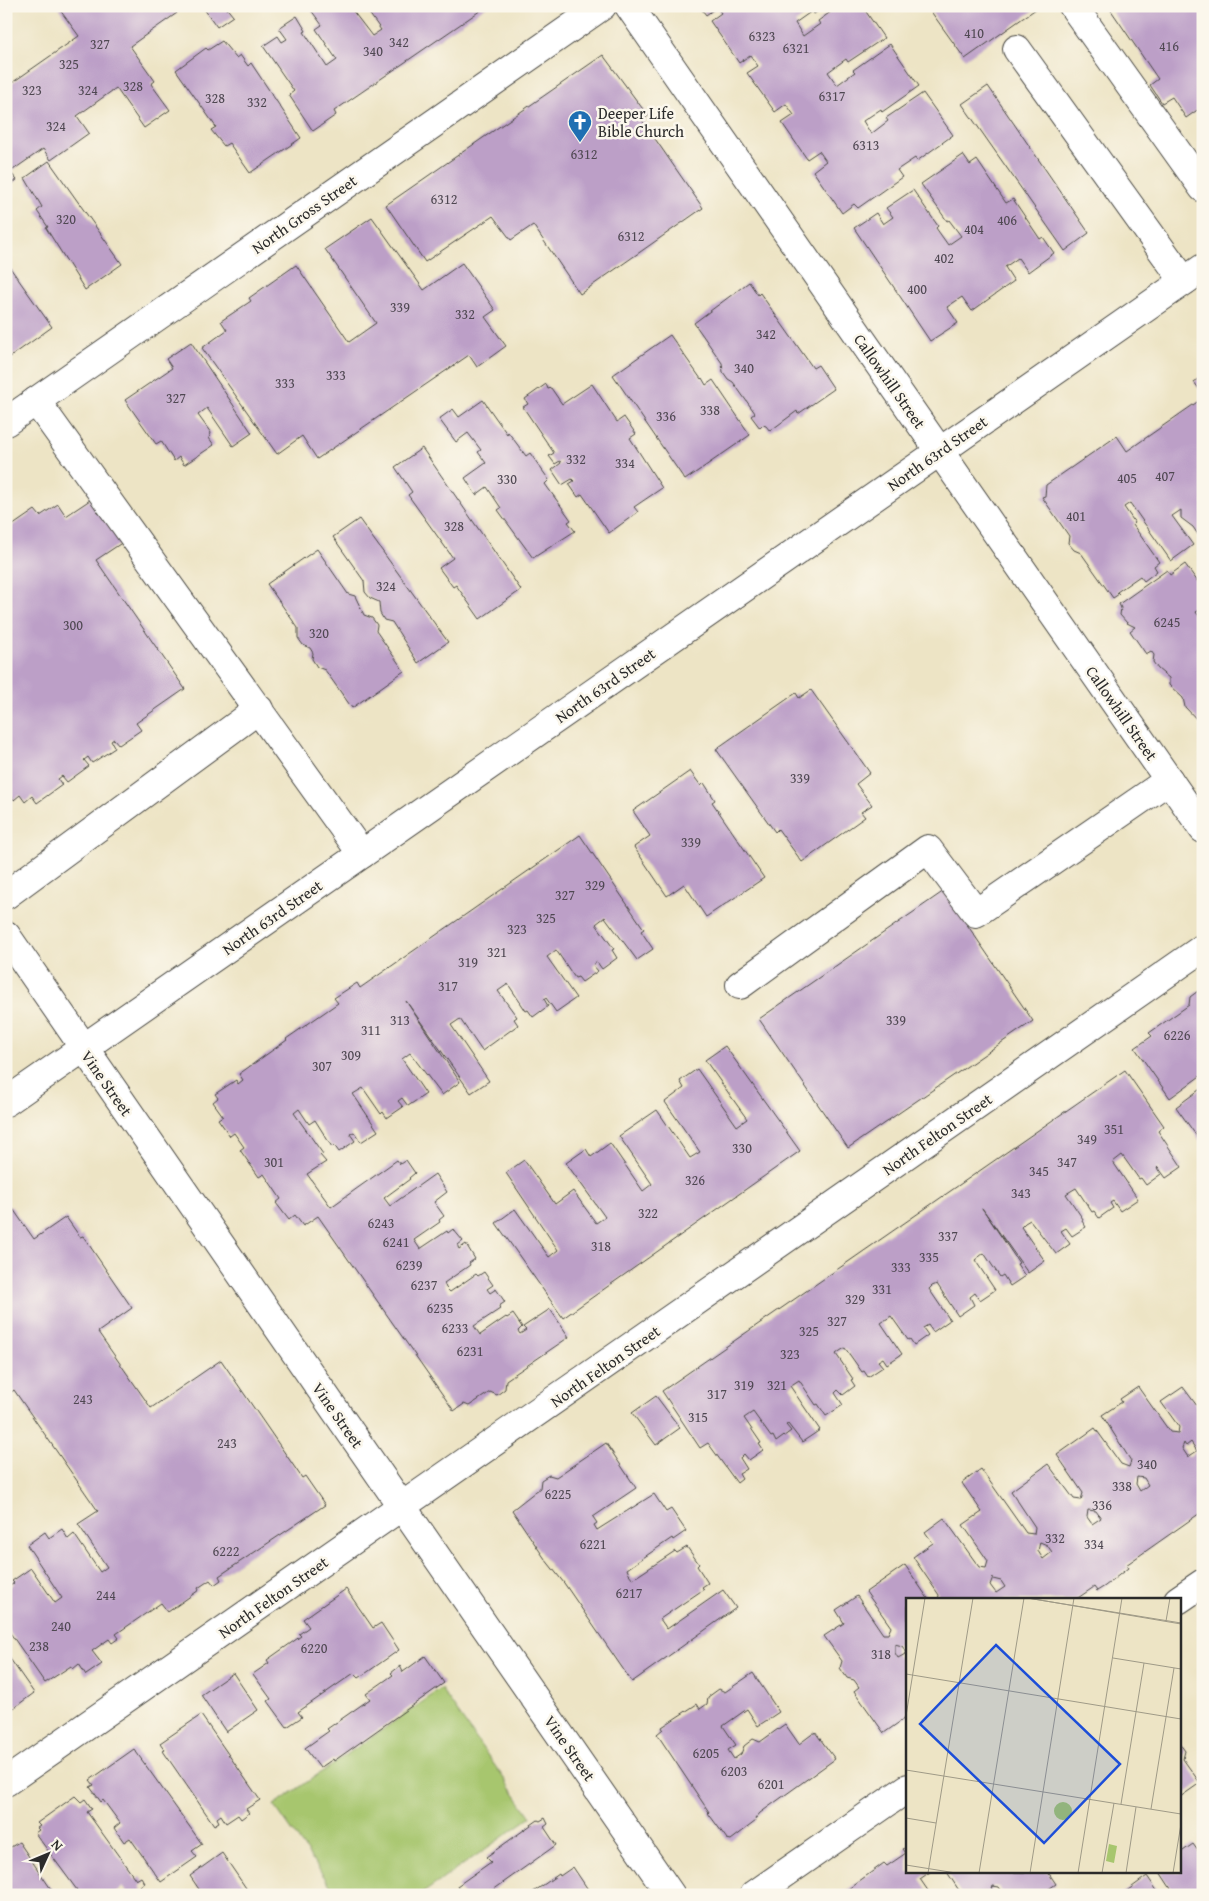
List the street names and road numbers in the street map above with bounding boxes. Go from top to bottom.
street label: North Gross Street [246,168,362,259]
street label: Callowhill Street [848,329,932,434]
street label: North 63rd Street [882,409,992,497]
street label: North 63rd Street [550,641,660,729]
street label: Callowhill Street [1080,661,1164,766]
street label: North 63rd Street [217,873,327,961]
street label: Vine Street [76,1045,139,1121]
street label: North Felton Street [877,1087,997,1181]
street label: North Felton Street [545,1319,665,1413]
street label: Vine Street [307,1377,370,1453]
street label: North Felton Street [213,1550,333,1644]
street label: Vine Street [539,1710,602,1786]

